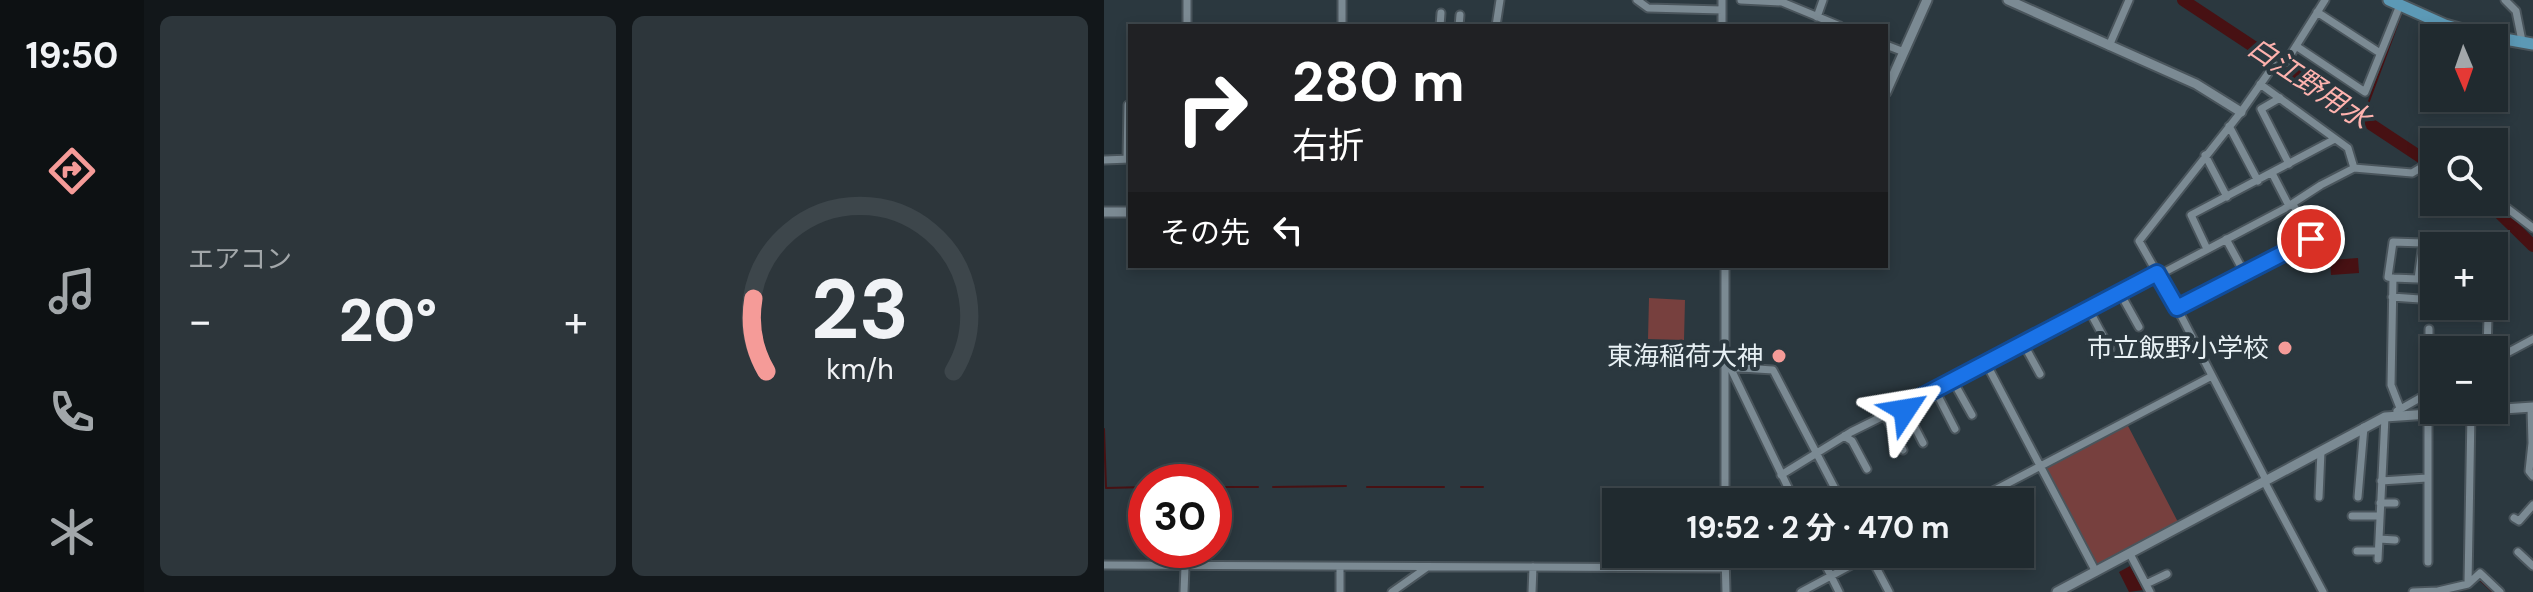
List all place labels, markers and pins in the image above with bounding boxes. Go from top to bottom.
pin [2277,205,2345,273]
place label: 市立飯野小学校 [2087,331,2269,365]
place label: 東海稲荷大神 [1607,339,1763,373]
marker: 市立飯野小学校 [2276,339,2294,357]
marker: 東海稲荷大神 [1770,347,1788,365]

